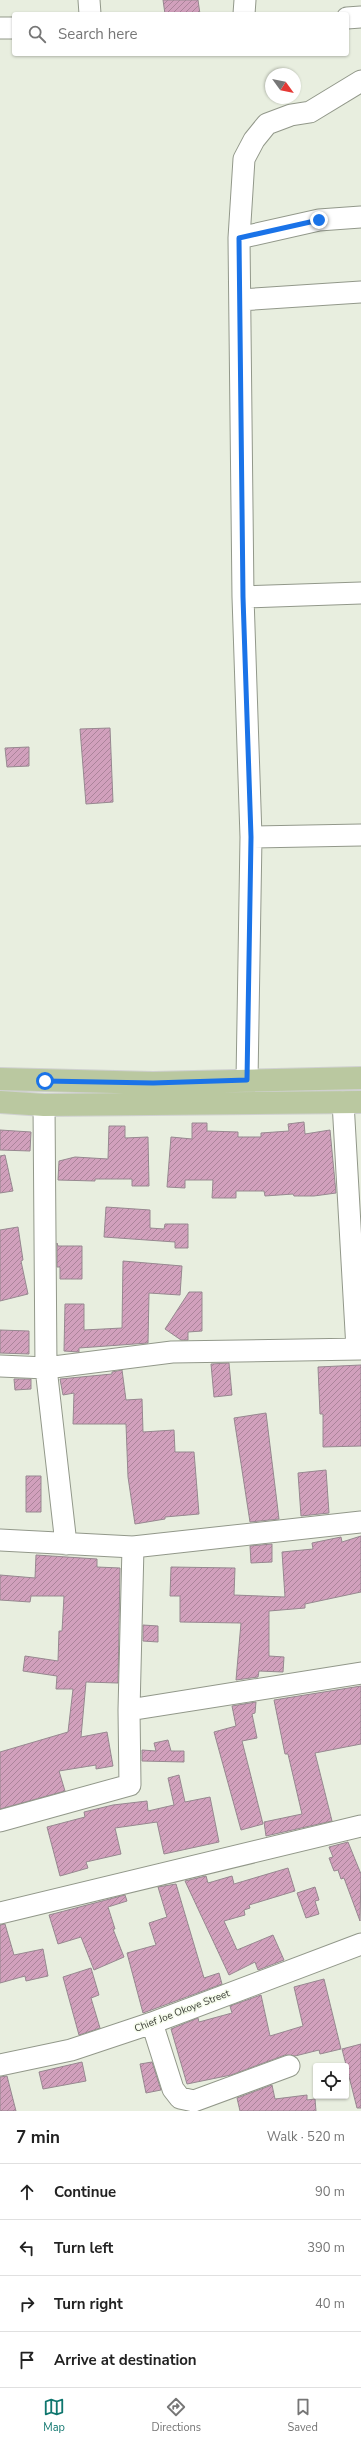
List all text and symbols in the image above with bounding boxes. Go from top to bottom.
search box [12,12,349,56]
icon: search [26,23,48,45]
text: Search here [58,24,138,44]
north arrow [265,68,301,104]
route end [310,211,328,229]
route start [36,1072,54,1090]
street label: Chief Joe Okoye Street [132,1986,232,2036]
map controls [313,2063,349,2099]
button: locate [313,2063,349,2099]
text: 7 min [16,2126,60,2149]
text: Walk · 520 m [267,2128,345,2146]
icon: ahead [16,2181,38,2203]
text: Continue [54,2182,116,2202]
text: 90 m [315,2183,345,2201]
icon: left [16,2237,38,2259]
text: Turn left [54,2238,113,2258]
text: 390 m [307,2239,345,2257]
icon: right [16,2293,38,2315]
text: Turn right [54,2294,123,2314]
text: 40 m [315,2295,345,2313]
icon: arrive [16,2349,38,2371]
text: Arrive at destination [54,2350,197,2370]
tab: Map [43,2396,65,2435]
tab: Directions [151,2396,201,2435]
tab: Saved [287,2396,318,2435]

